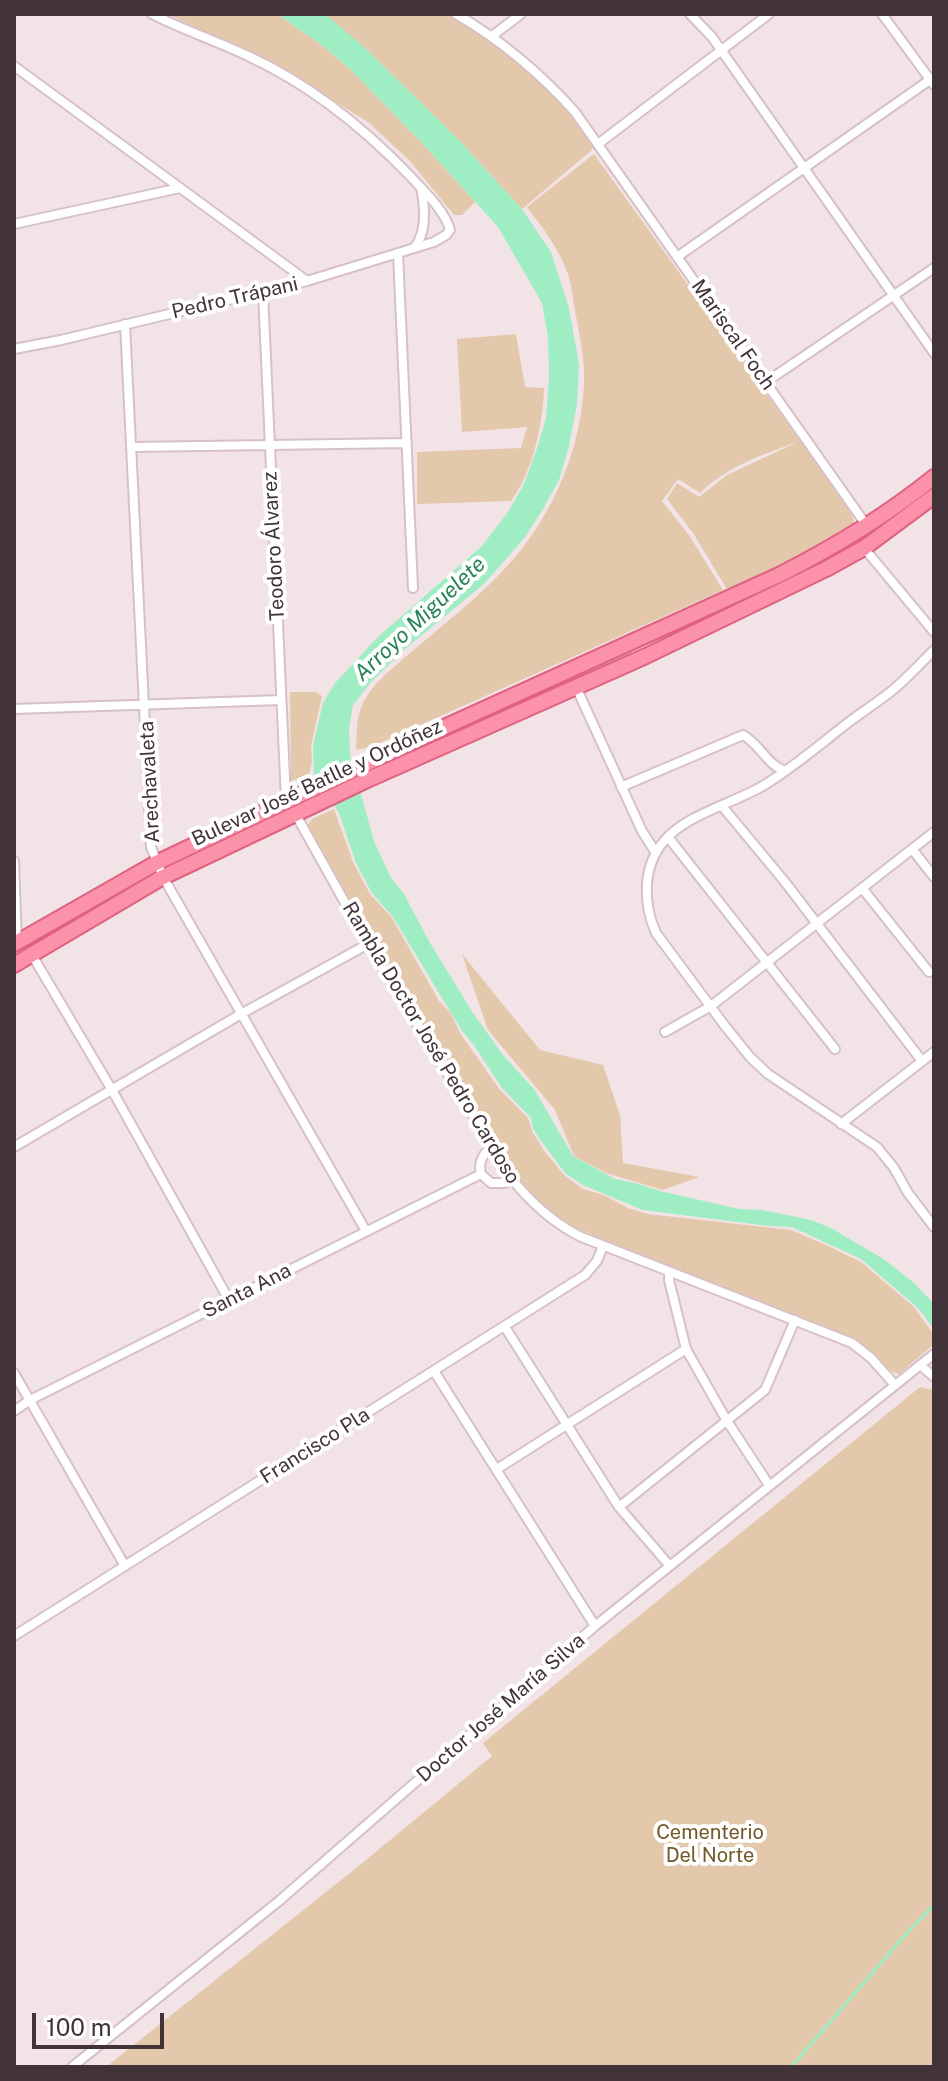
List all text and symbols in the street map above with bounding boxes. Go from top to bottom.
street label: Pedro Trápani [170,272,300,324]
street label: Mariscal Foch [686,275,780,395]
street label: Teodoro Álvarez [258,471,290,621]
water label: Arroyo Miguelete [349,551,491,687]
street label: Bulevar José Batlle y Ordóñez [188,714,446,852]
street label: Arechavaleta [135,720,165,844]
street label: Rambla Doctor José Pedro Cardoso [337,898,525,1188]
street label: Santa Ana [199,1259,295,1323]
street label: Francisco Pla [256,1403,374,1489]
street label: Doctor José María Silva [412,1628,590,1788]
park label: Cementerio Del Norte [656,1821,764,1868]
scale bar [36,1997,168,2047]
text: 100 m [46,2013,112,2041]

